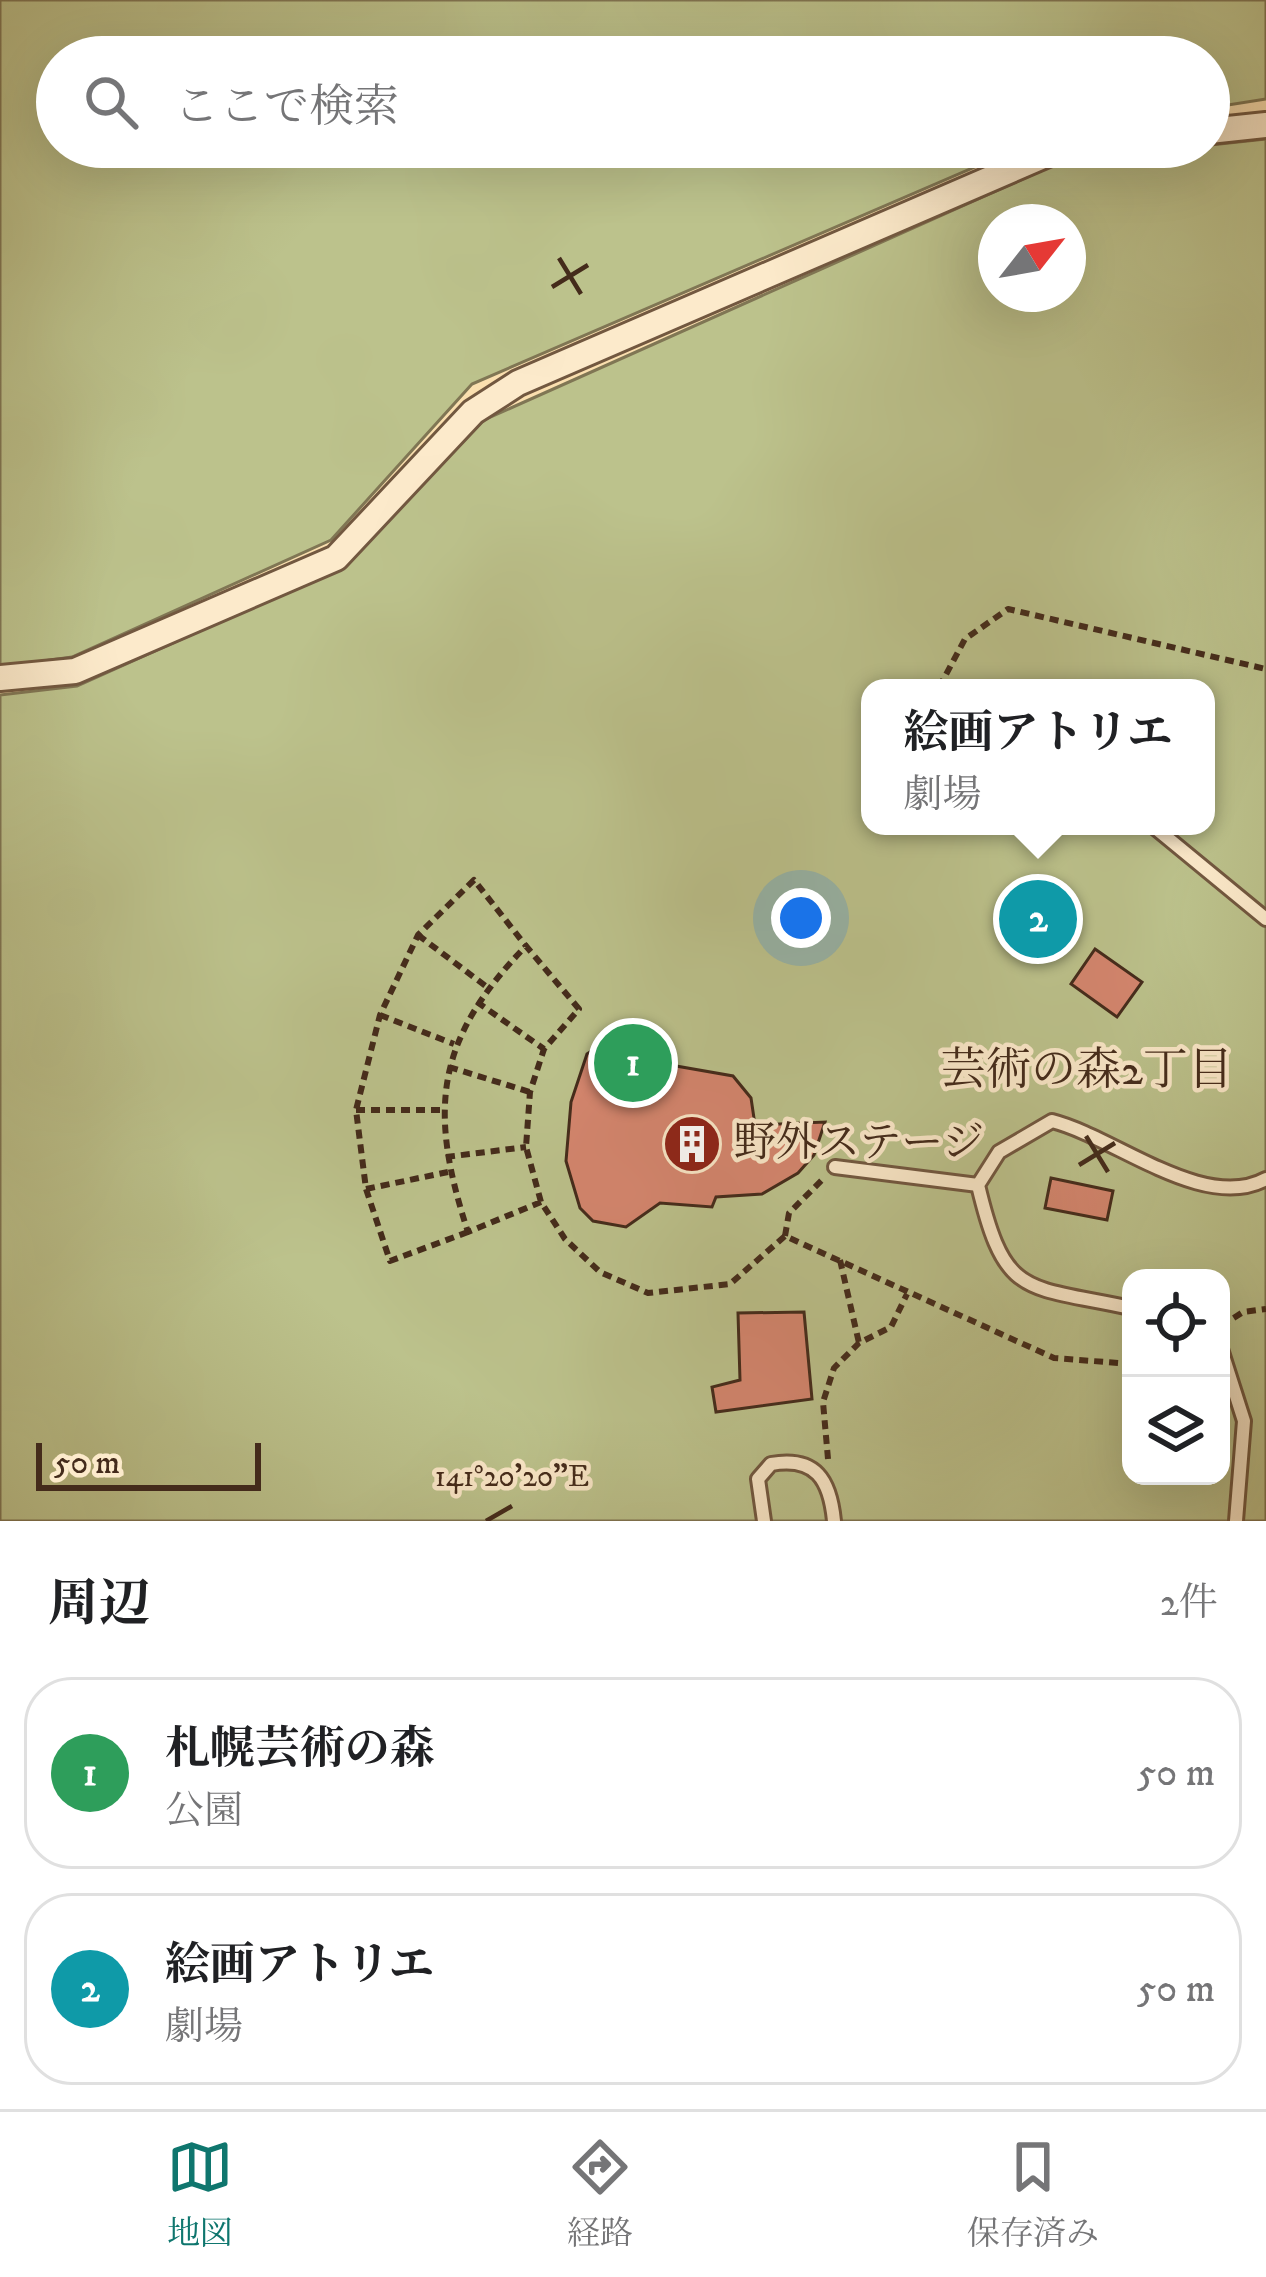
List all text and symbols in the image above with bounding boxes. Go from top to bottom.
search box [36,36,1230,168]
icon: search [78,69,144,135]
text: ここで検索 [174,80,399,136]
north arrow [978,204,1086,312]
popup [861,679,1215,835]
text: 絵画アトリエ [903,706,1173,762]
text: 劇場 [903,771,981,820]
pin: 2 [999,874,1077,964]
your location [771,888,831,948]
pin: 1 [594,1018,672,1108]
district label: 芸術の森2丁目 [941,1043,1233,1099]
building icon: 野外ステージ [661,1113,723,1175]
place label: 野外ステージ [734,1118,984,1170]
map controls [1122,1269,1230,1485]
button: locate [1122,1269,1230,1377]
button: layers [1122,1377,1230,1485]
scale bar [36,1437,261,1490]
text: 50 m [54,1443,120,1484]
text: 141°20'20"E [435,1459,589,1496]
text: 周辺 [48,1573,150,1637]
text: 2件 [1160,1579,1218,1628]
text: 札幌芸術の森 [165,1722,435,1778]
text: 1 [83,1749,97,1798]
text: 50 m [1137,1749,1215,1798]
text: 公園 [165,1787,243,1836]
text: 絵画アトリエ [165,1938,434,1994]
text: 2 [80,1965,100,2014]
text: 50 m [1137,1965,1215,2014]
text: 劇場 [165,2003,243,2052]
tab: 地図 [167,2134,233,2255]
tab: 経路 [567,2134,633,2255]
tab: 保存済み [967,2134,1099,2255]

